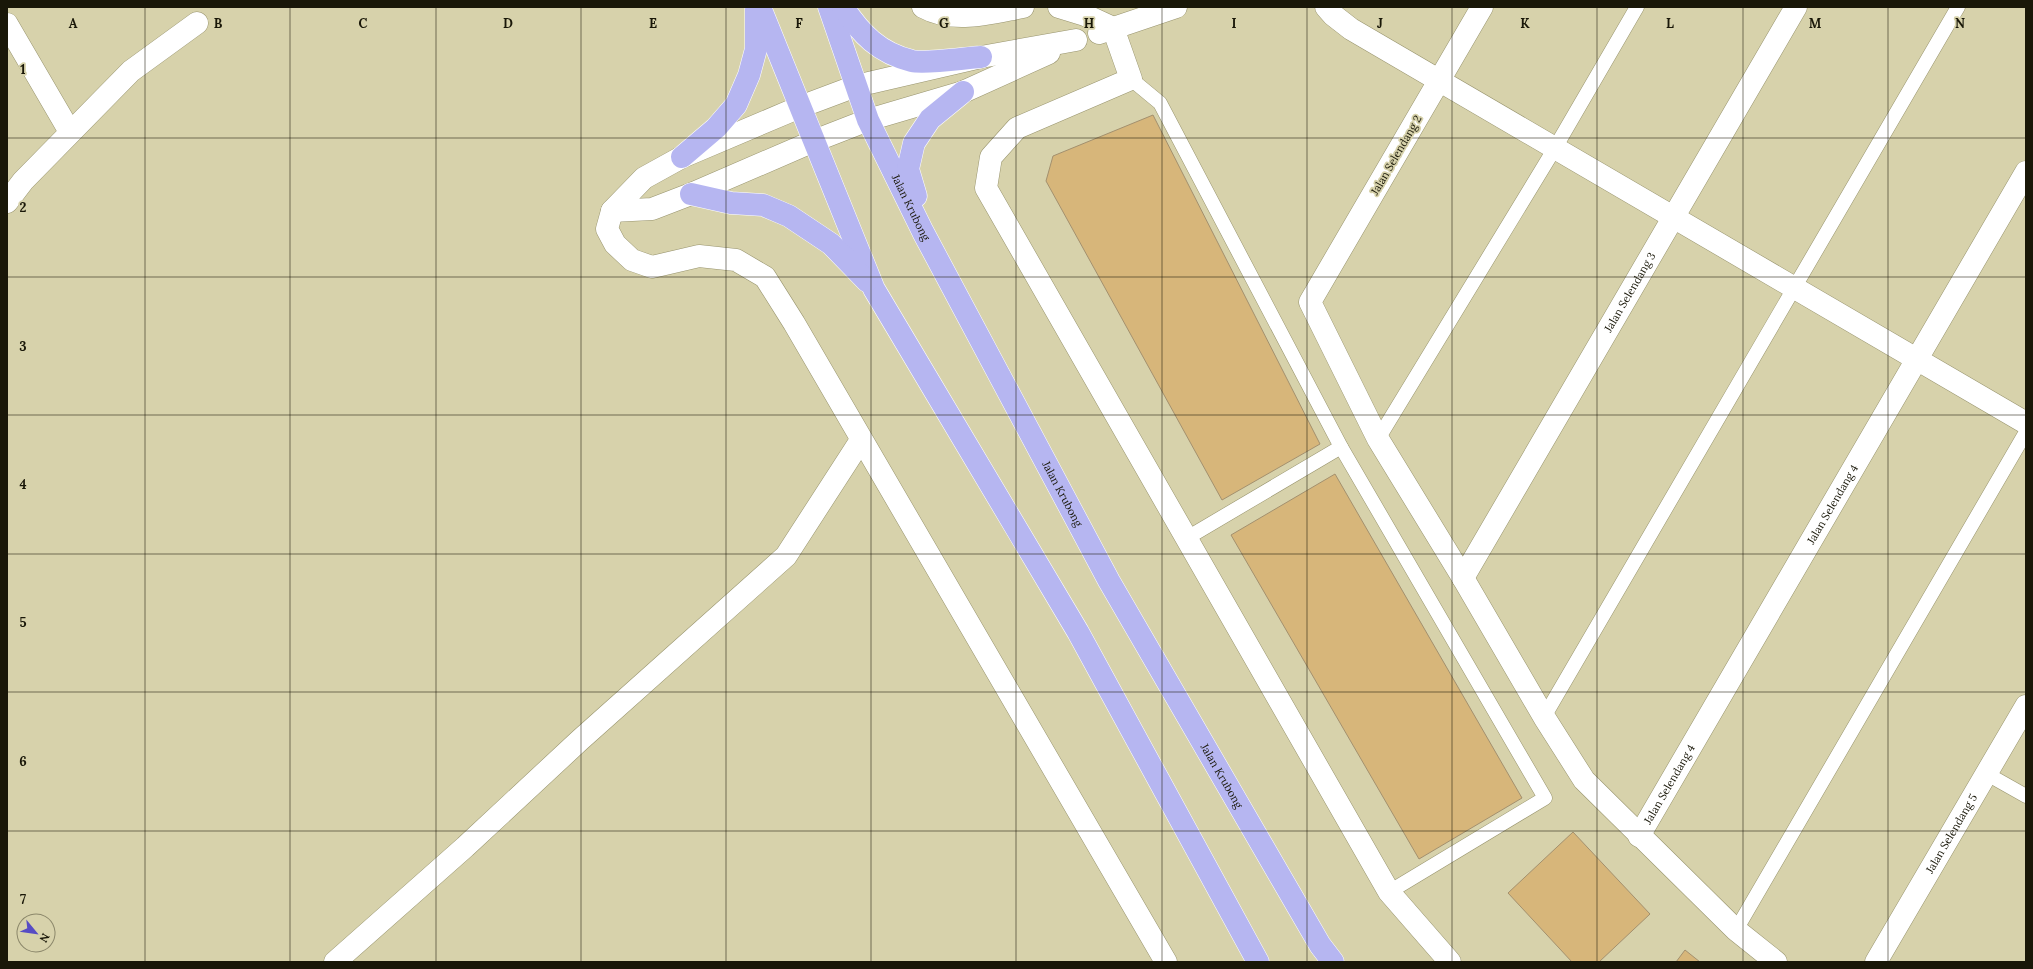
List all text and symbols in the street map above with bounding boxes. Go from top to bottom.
text: A [69,15,78,32]
text: B [214,15,223,32]
text: C [359,15,368,32]
text: D [503,15,513,32]
text: E [649,15,657,32]
text: F [795,15,803,32]
text: G [939,15,949,32]
text: H [1084,15,1094,32]
text: I [1231,15,1237,32]
text: J [1377,15,1383,32]
text: K [1520,15,1530,32]
text: L [1666,15,1674,32]
text: M [1809,15,1822,32]
text: N [1955,15,1965,32]
text: 1 [20,61,26,78]
street label: Jalan Selendang 2 [1367,113,1424,198]
street label: Jalan Krubong [888,171,934,244]
text: 2 [20,199,27,216]
street label: Jalan Selendang 3 [1601,250,1658,335]
text: 3 [19,338,27,355]
street label: Jalan Krubong [1039,458,1086,530]
street label: Jalan Selendang 4 [1803,462,1861,547]
text: 4 [19,476,27,493]
text: 5 [19,614,27,631]
street label: Jalan Krubong [1197,740,1247,811]
street label: Jalan Selendang 4 [1640,742,1698,827]
text: 6 [19,753,27,770]
street label: Jalan Selendang 5 [1922,791,1980,877]
text: 7 [20,891,26,908]
north arrow [16,913,56,953]
text: N [36,931,53,945]

